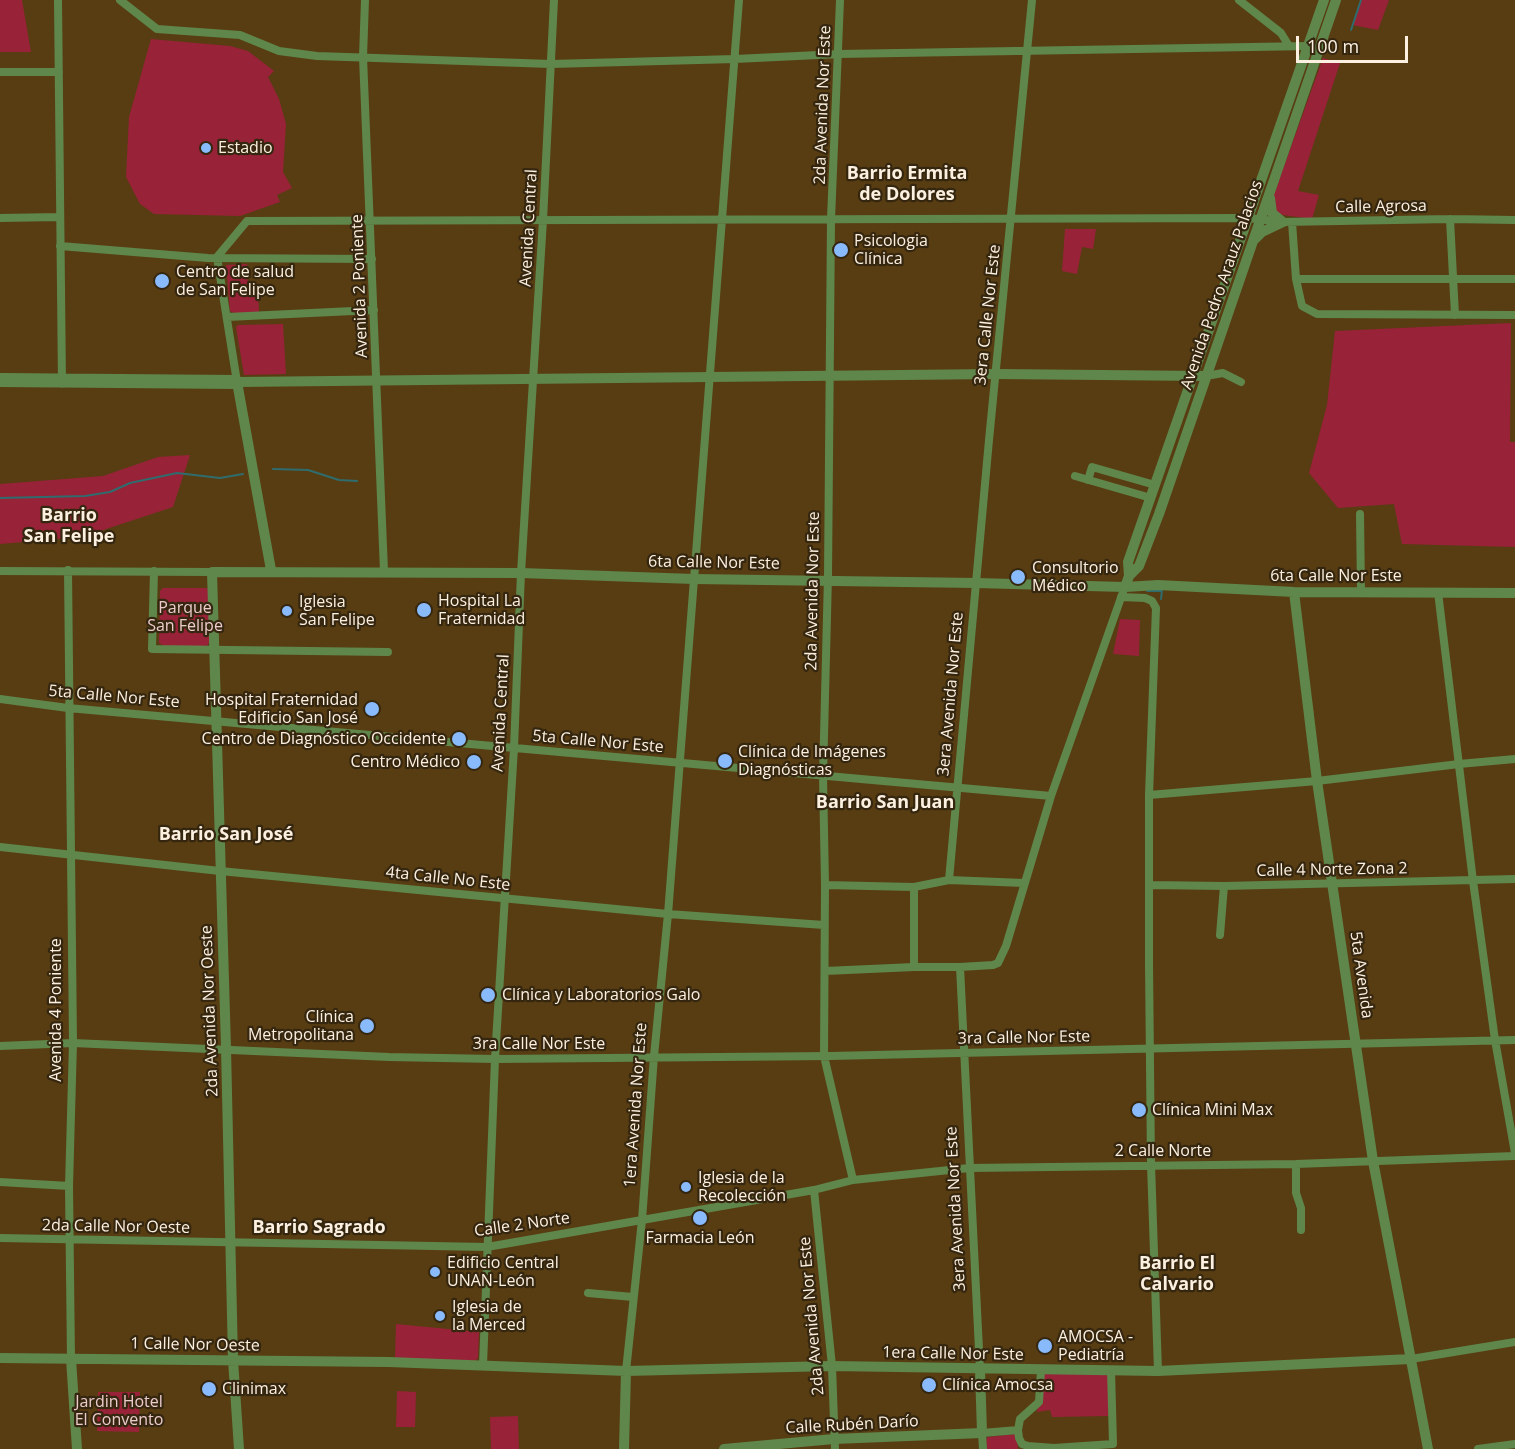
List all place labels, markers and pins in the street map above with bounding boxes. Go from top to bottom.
place label: Estadio [218,138,273,158]
marker: Estadio [199,141,213,155]
place label: Psicologia Clínica [854,231,928,269]
marker: Psicologia Clínica [832,241,850,259]
place label: Centro de salud de San Felipe [176,262,294,300]
marker: Centro de salud de San Felipe [153,272,171,290]
place label: Consultorio Médico [1032,558,1119,596]
marker: Consultorio Médico [1009,568,1027,586]
place label: Hospital La Fraternidad [438,591,525,629]
place label: Iglesia San Felipe [299,592,375,630]
marker: Hospital La Fraternidad [415,601,433,619]
marker: Iglesia San Felipe [280,604,294,618]
place label: Hospital Fraternidad Edificio San José [205,690,358,728]
marker: Hospital Fraternidad Edificio San José [363,700,381,718]
place label: Centro de Diagnóstico Occidente [202,729,446,749]
marker: Centro de Diagnóstico Occidente [450,730,468,748]
place label: Clínica de Imágenes Diagnósticas [738,742,886,780]
place label: Centro Médico [351,752,460,772]
marker: Clínica de Imágenes Diagnósticas [716,752,734,770]
marker: Centro Médico [465,753,483,771]
place label: Clínica y Laboratorios Galo [502,985,700,1005]
marker: Clínica y Laboratorios Galo [479,986,497,1004]
place label: Clínica Metropolitana [248,1007,354,1045]
marker: Clínica Metropolitana [358,1017,376,1035]
place label: Clínica Mini Max [1152,1100,1273,1120]
marker: Clínica Mini Max [1130,1101,1148,1119]
place label: Iglesia de la Recolección [698,1168,786,1206]
marker: Iglesia de la Recolección [679,1180,693,1194]
marker: Farmacia León [691,1209,709,1227]
place label: Farmacia León [646,1228,754,1248]
place label: Edificio Central UNAN-León [447,1253,559,1291]
marker: Edificio Central UNAN-León [428,1265,442,1279]
place label: Iglesia de la Merced [452,1297,525,1335]
marker: Iglesia de la Merced [433,1309,447,1323]
place label: AMOCSA - Pediatría [1058,1327,1133,1365]
marker: AMOCSA - Pediatría [1036,1337,1054,1355]
place label: Clínica Amocsa [942,1375,1053,1395]
marker: Clínica Amocsa [920,1376,938,1394]
place label: Clinimax [222,1379,286,1399]
marker: Clinimax [200,1380,218,1398]

